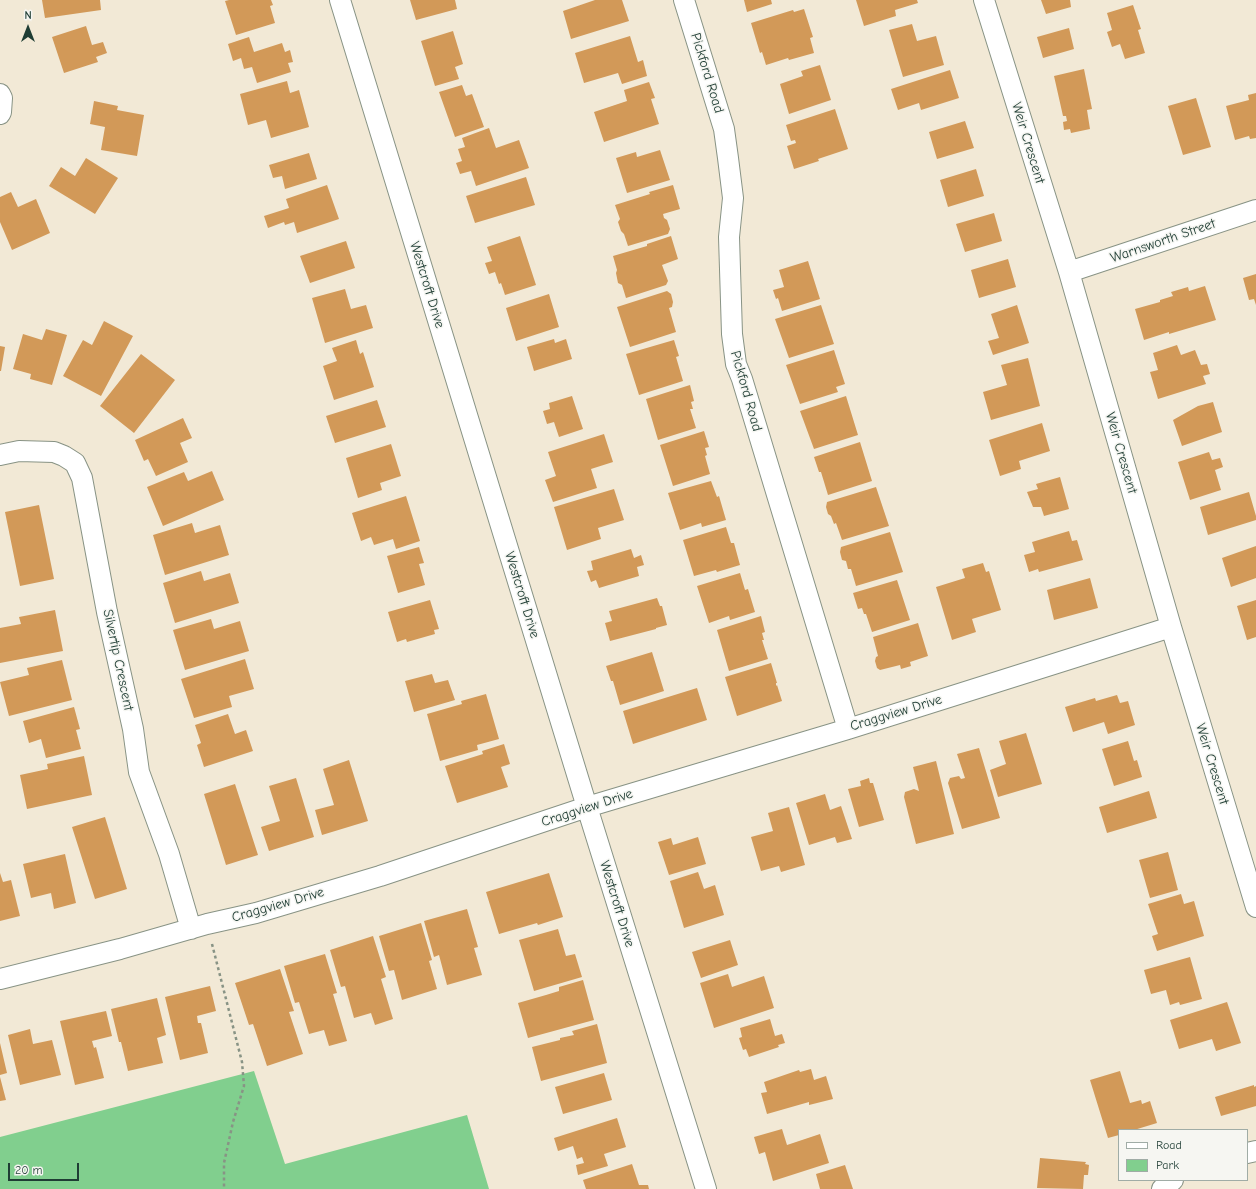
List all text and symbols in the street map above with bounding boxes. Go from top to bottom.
north arrow [8,8,48,48]
text: N [24,9,32,22]
street label: Pickford Road [687,31,727,115]
street label: Weir Crescent [1008,100,1048,186]
street label: Warnsworth Street [1108,215,1218,267]
street label: Westcroft Drive [406,240,448,330]
street label: Pickford Road [726,349,766,433]
street label: Weir Crescent [1101,410,1141,496]
street label: Westcroft Drive [501,550,543,640]
street label: Silvertip Crescent [99,608,137,712]
street label: Craggview Drive [848,691,944,735]
street label: Weir Crescent [1192,721,1232,807]
street label: Craggview Drive [539,785,635,831]
street label: Westcroft Drive [596,859,638,949]
street label: Craggview Drive [230,884,326,926]
legend [1118,1129,1248,1181]
text: Road [1156,1138,1182,1152]
scale bar [10,1155,81,1181]
text: Park [1156,1158,1179,1172]
text: 20 m [15,1163,43,1177]

